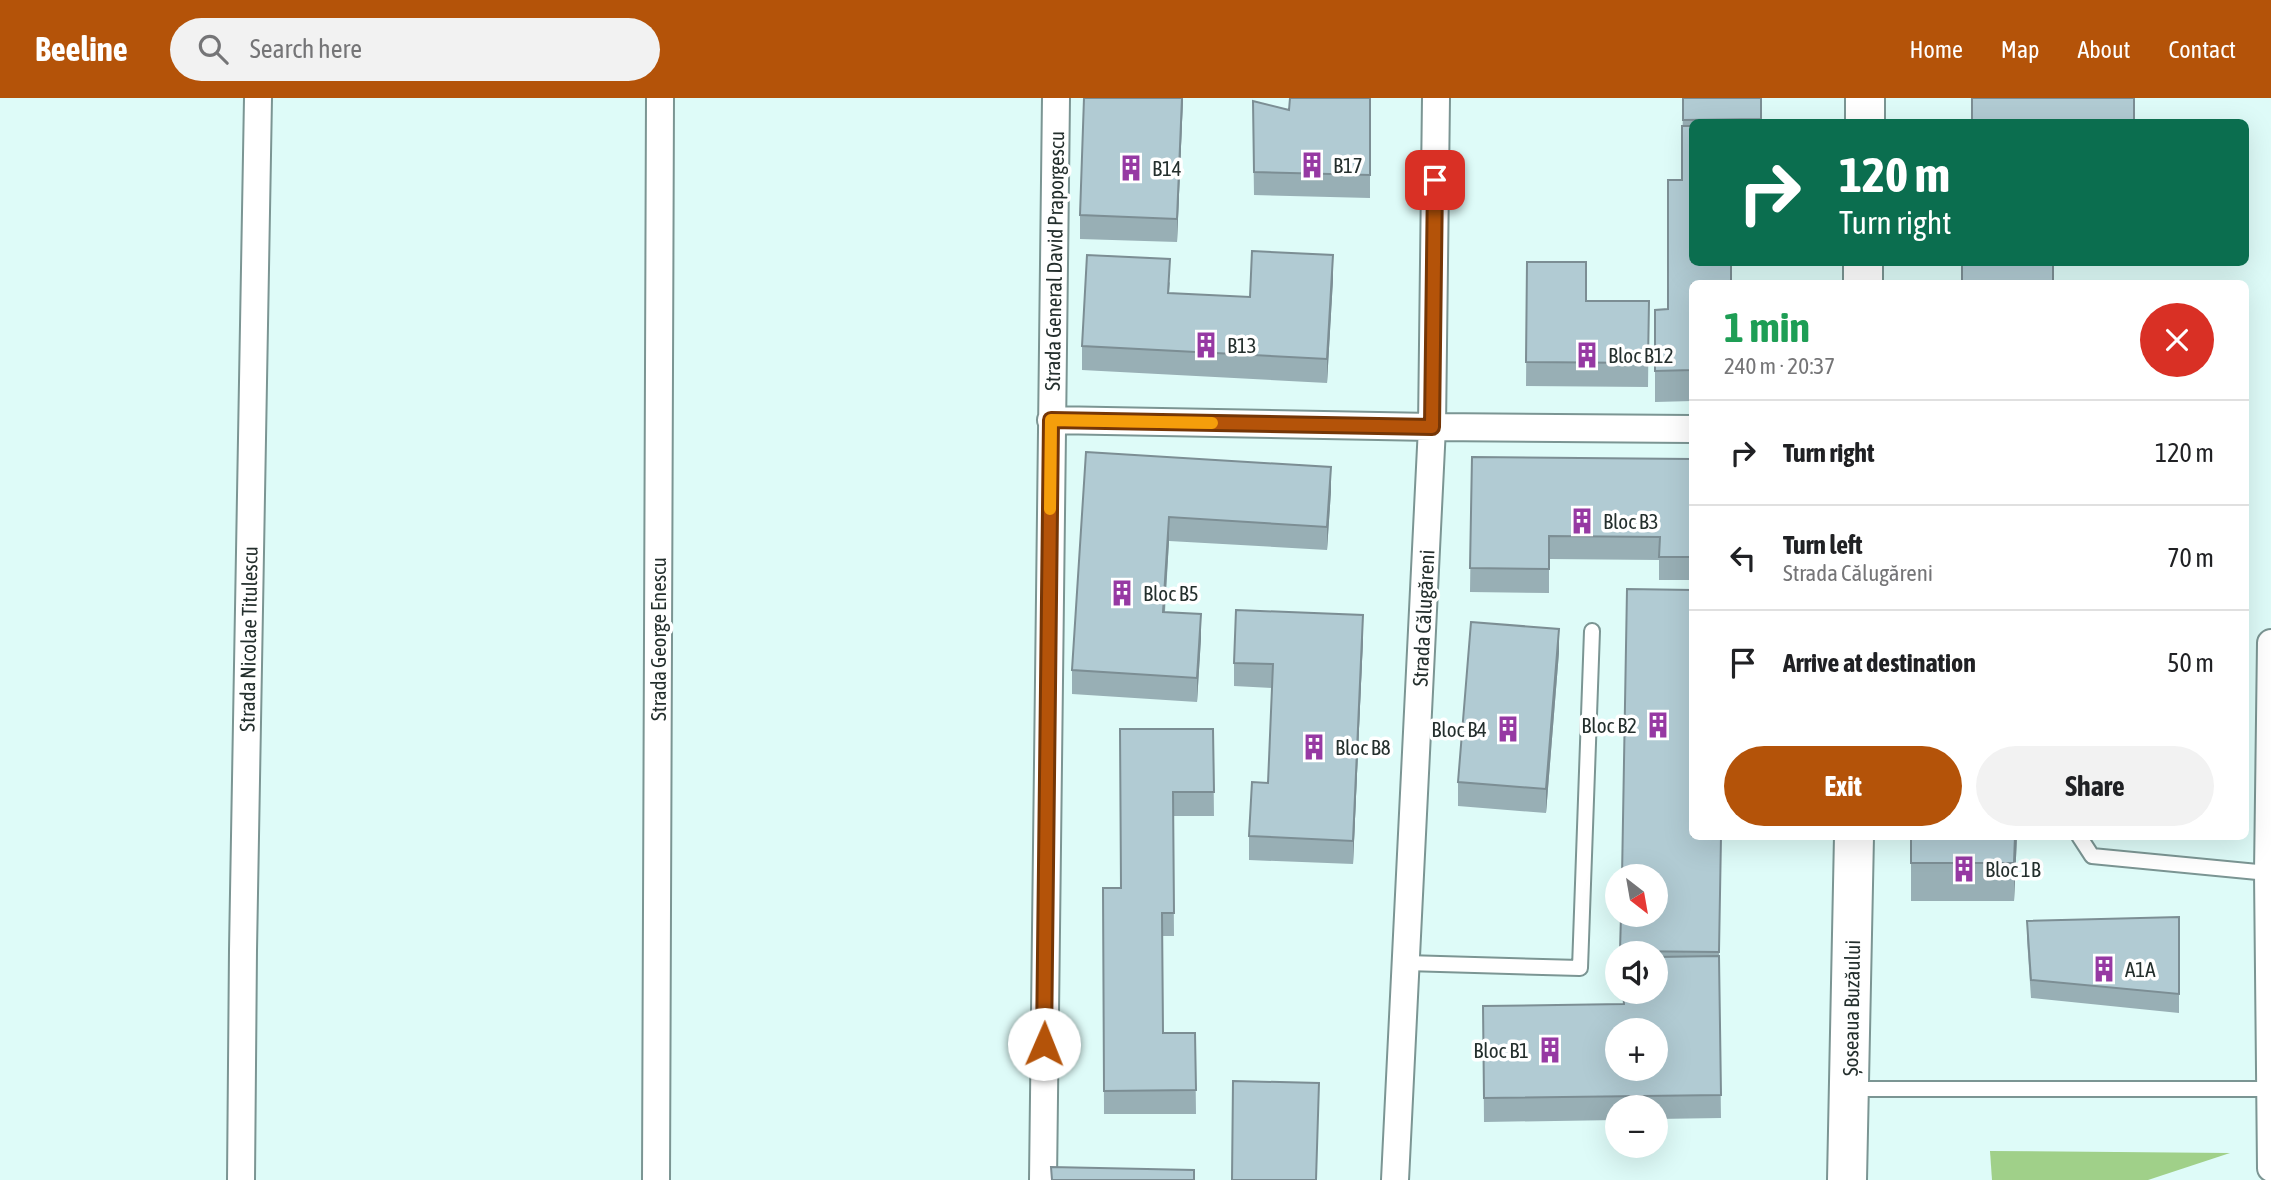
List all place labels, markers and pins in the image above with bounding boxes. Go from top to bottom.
building icon: B17 [1297,150,1327,180]
pin [1405,150,1465,210]
building icon: B14 [1116,153,1146,183]
place label: B17 [1333,153,1363,177]
place label: B14 [1152,156,1182,180]
building icon: B13 [1191,330,1221,360]
place label: B13 [1227,333,1257,357]
building icon: Bloc B12 [1572,340,1602,370]
place label: Bloc B12 [1608,343,1674,367]
building icon: Bloc B3 [1567,506,1597,536]
place label: Bloc B3 [1603,509,1659,533]
building icon: Bloc B5 [1107,578,1137,608]
place label: Bloc B5 [1143,581,1199,605]
building icon: Bloc B2 [1643,710,1673,740]
place label: Bloc B2 [1581,713,1637,737]
building icon: Bloc B4 [1493,714,1523,744]
place label: Bloc B4 [1431,717,1487,741]
building icon: Bloc B8 [1299,732,1329,762]
place label: Bloc B8 [1335,735,1391,759]
building icon: Bloc 1B [1949,854,1979,884]
place label: Bloc 1B [1985,857,2041,881]
building icon: A1A [2089,954,2119,984]
place label: A1A [2125,957,2156,981]
building icon: Bloc B1 [1535,1035,1565,1065]
place label: Bloc B1 [1473,1038,1529,1062]

